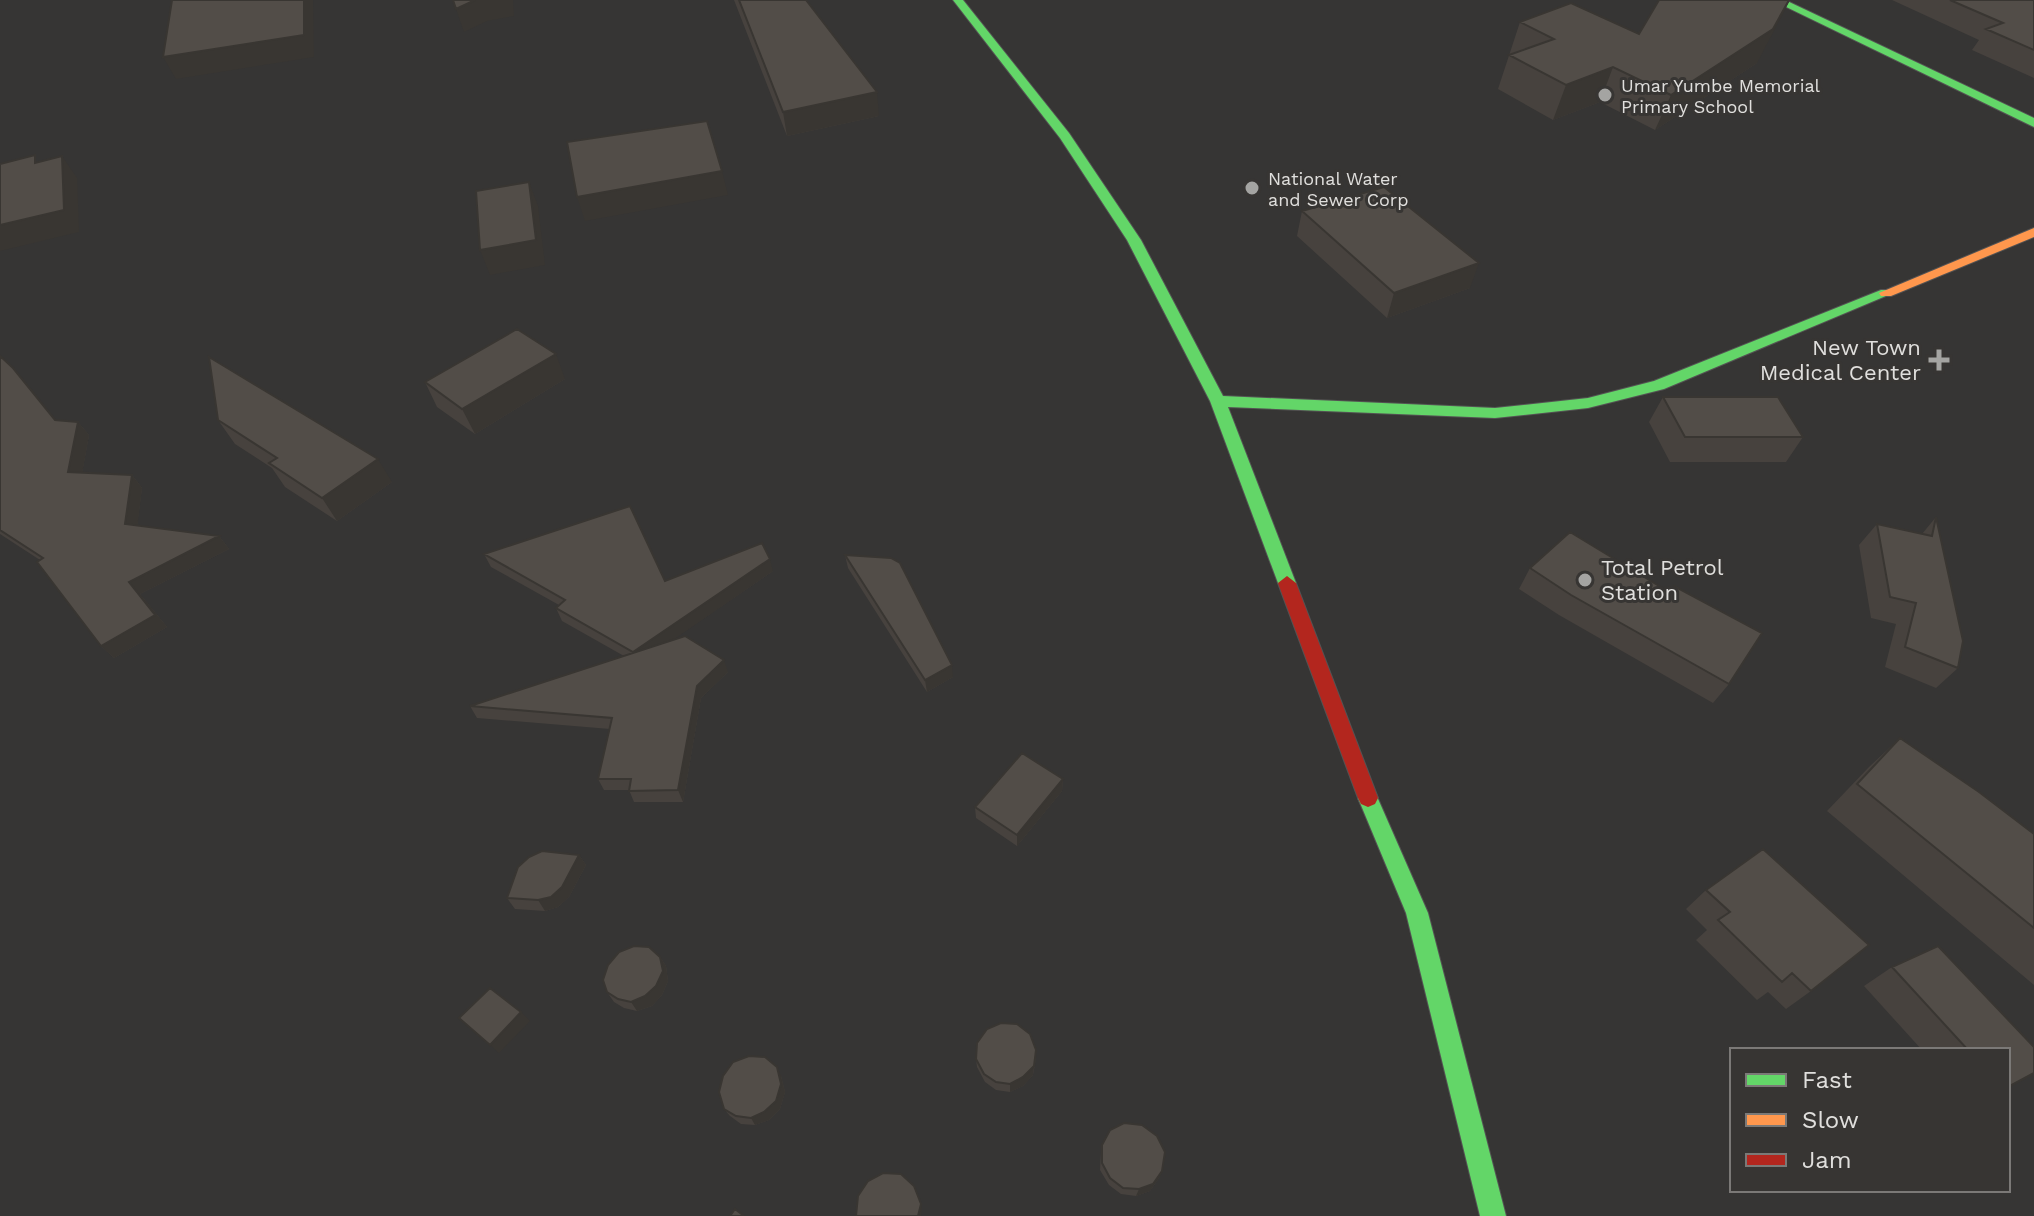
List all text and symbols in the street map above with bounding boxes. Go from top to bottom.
place label: Umar Yumbe Memorial Primary School [1621,75,1821,117]
marker: Umar Yumbe Memorial Primary School [1596,86,1614,104]
place label: National Water and Sewer Corp [1268,168,1408,210]
marker: National Water and Sewer Corp [1243,179,1261,197]
place label: New Town Medical Center [1760,335,1921,385]
marker: New Town Medical Center [1928,349,1950,371]
place label: Total Petrol Station [1601,555,1724,605]
marker: Total Petrol Station [1576,571,1594,589]
legend [1730,1048,2010,1192]
text: Fast [1802,1066,1852,1094]
text: Slow [1802,1106,1859,1134]
text: Jam [1802,1146,1852,1174]

